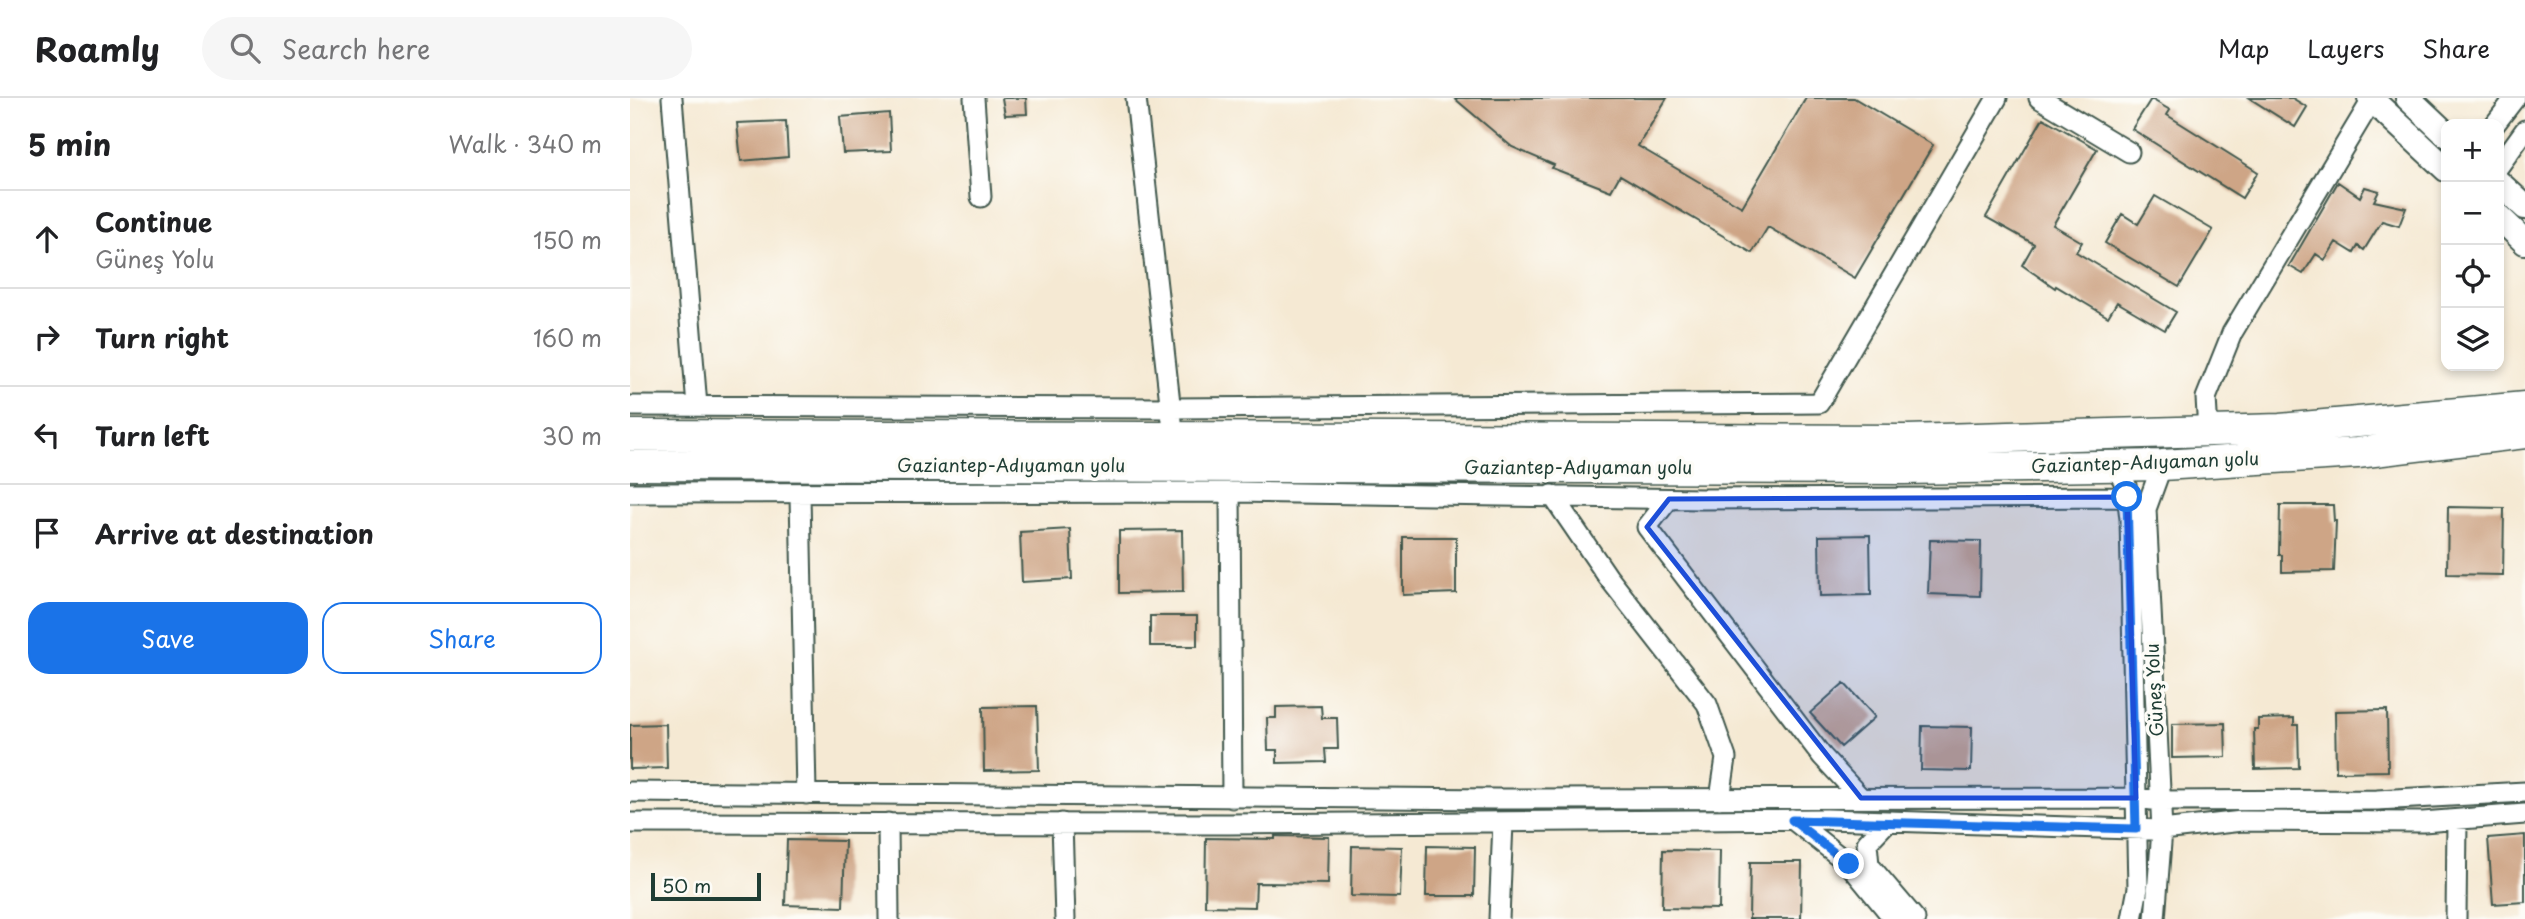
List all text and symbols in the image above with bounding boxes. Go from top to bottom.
search box [202,17,692,80]
text: Roamly [35,23,160,73]
icon: search [226,29,264,67]
text: Search here [282,29,430,68]
text: Map [2218,30,2269,66]
text: Layers [2307,30,2384,66]
text: Share [2422,30,2490,66]
map controls [2441,119,2504,371]
button: + [2441,119,2504,182]
text: 5 min [28,121,111,166]
text: Walk · 340 m [449,126,602,161]
button: − [2441,182,2504,245]
text: Continue [95,202,212,241]
icon: ahead [28,220,66,258]
text: 150 m [533,222,602,257]
text: Güneş Yolu [95,241,214,276]
button: locate [2441,245,2504,308]
button: layers [2441,308,2504,371]
icon: right [28,318,66,356]
text: Turn right [95,318,229,357]
text: 160 m [533,320,602,355]
icon: left [28,416,66,454]
text: Turn left [95,416,210,455]
text: 30 m [541,418,602,453]
street label: Gaziantep-Adıyaman yolu [2030,444,2259,479]
street label: Gaziantep-Adıyaman yolu [897,451,1125,478]
street label: Gaziantep-Adıyaman yolu [1464,453,1692,480]
route start [2111,481,2142,512]
icon: arrive [28,514,66,552]
text: Arrive at destination [95,514,374,553]
button: Save [28,602,308,674]
button: Share [322,602,602,674]
street label: Güneş Yolu [2138,643,2169,737]
route end [1833,848,1864,879]
scale bar [651,870,761,902]
text: 50 m [662,871,711,899]

